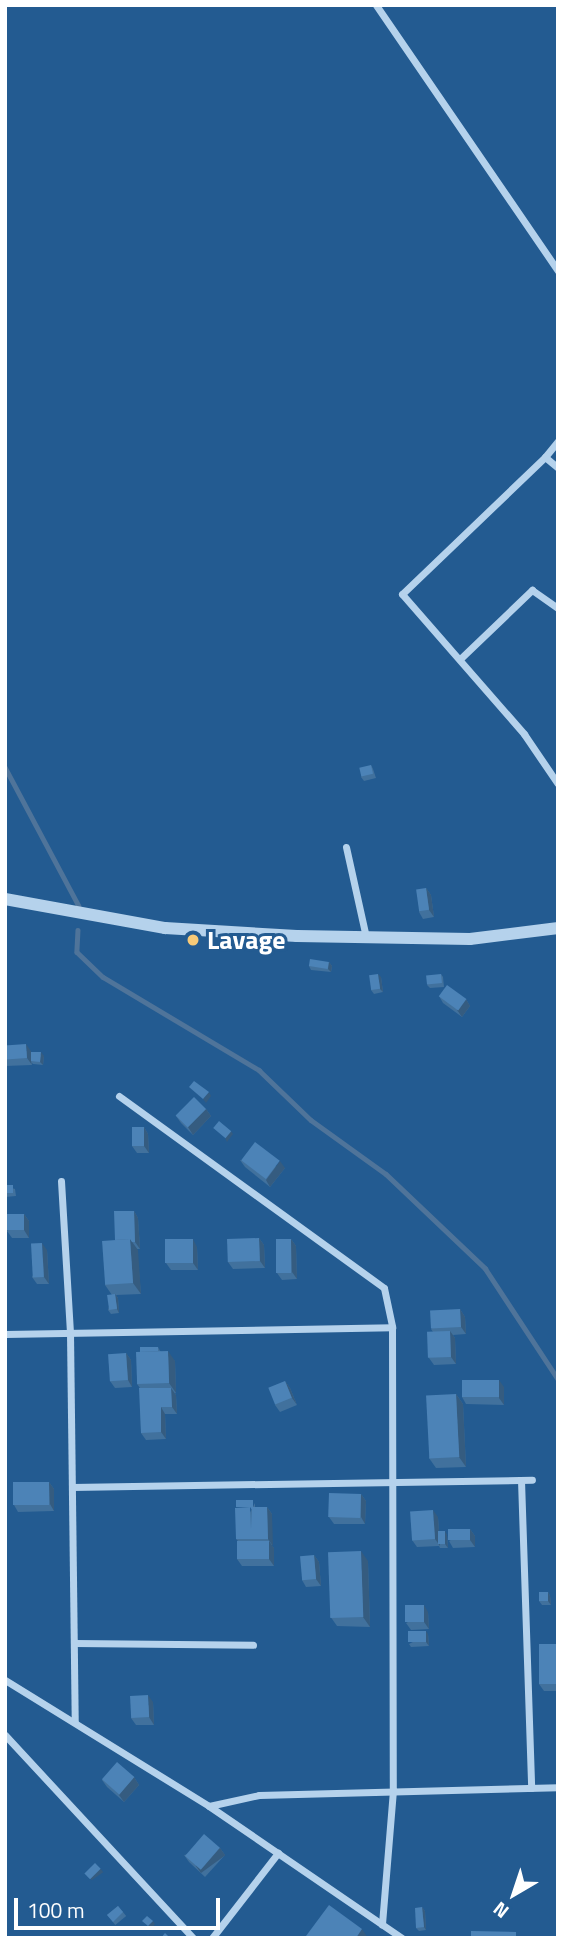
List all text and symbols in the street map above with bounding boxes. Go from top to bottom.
place label: Lavage [207,924,286,956]
marker: Lavage [185,932,201,948]
north arrow [479,1859,549,1929]
scale bar [18,1884,224,1928]
text: 100 m [27,1894,84,1926]
text: N [486,1895,515,1926]

